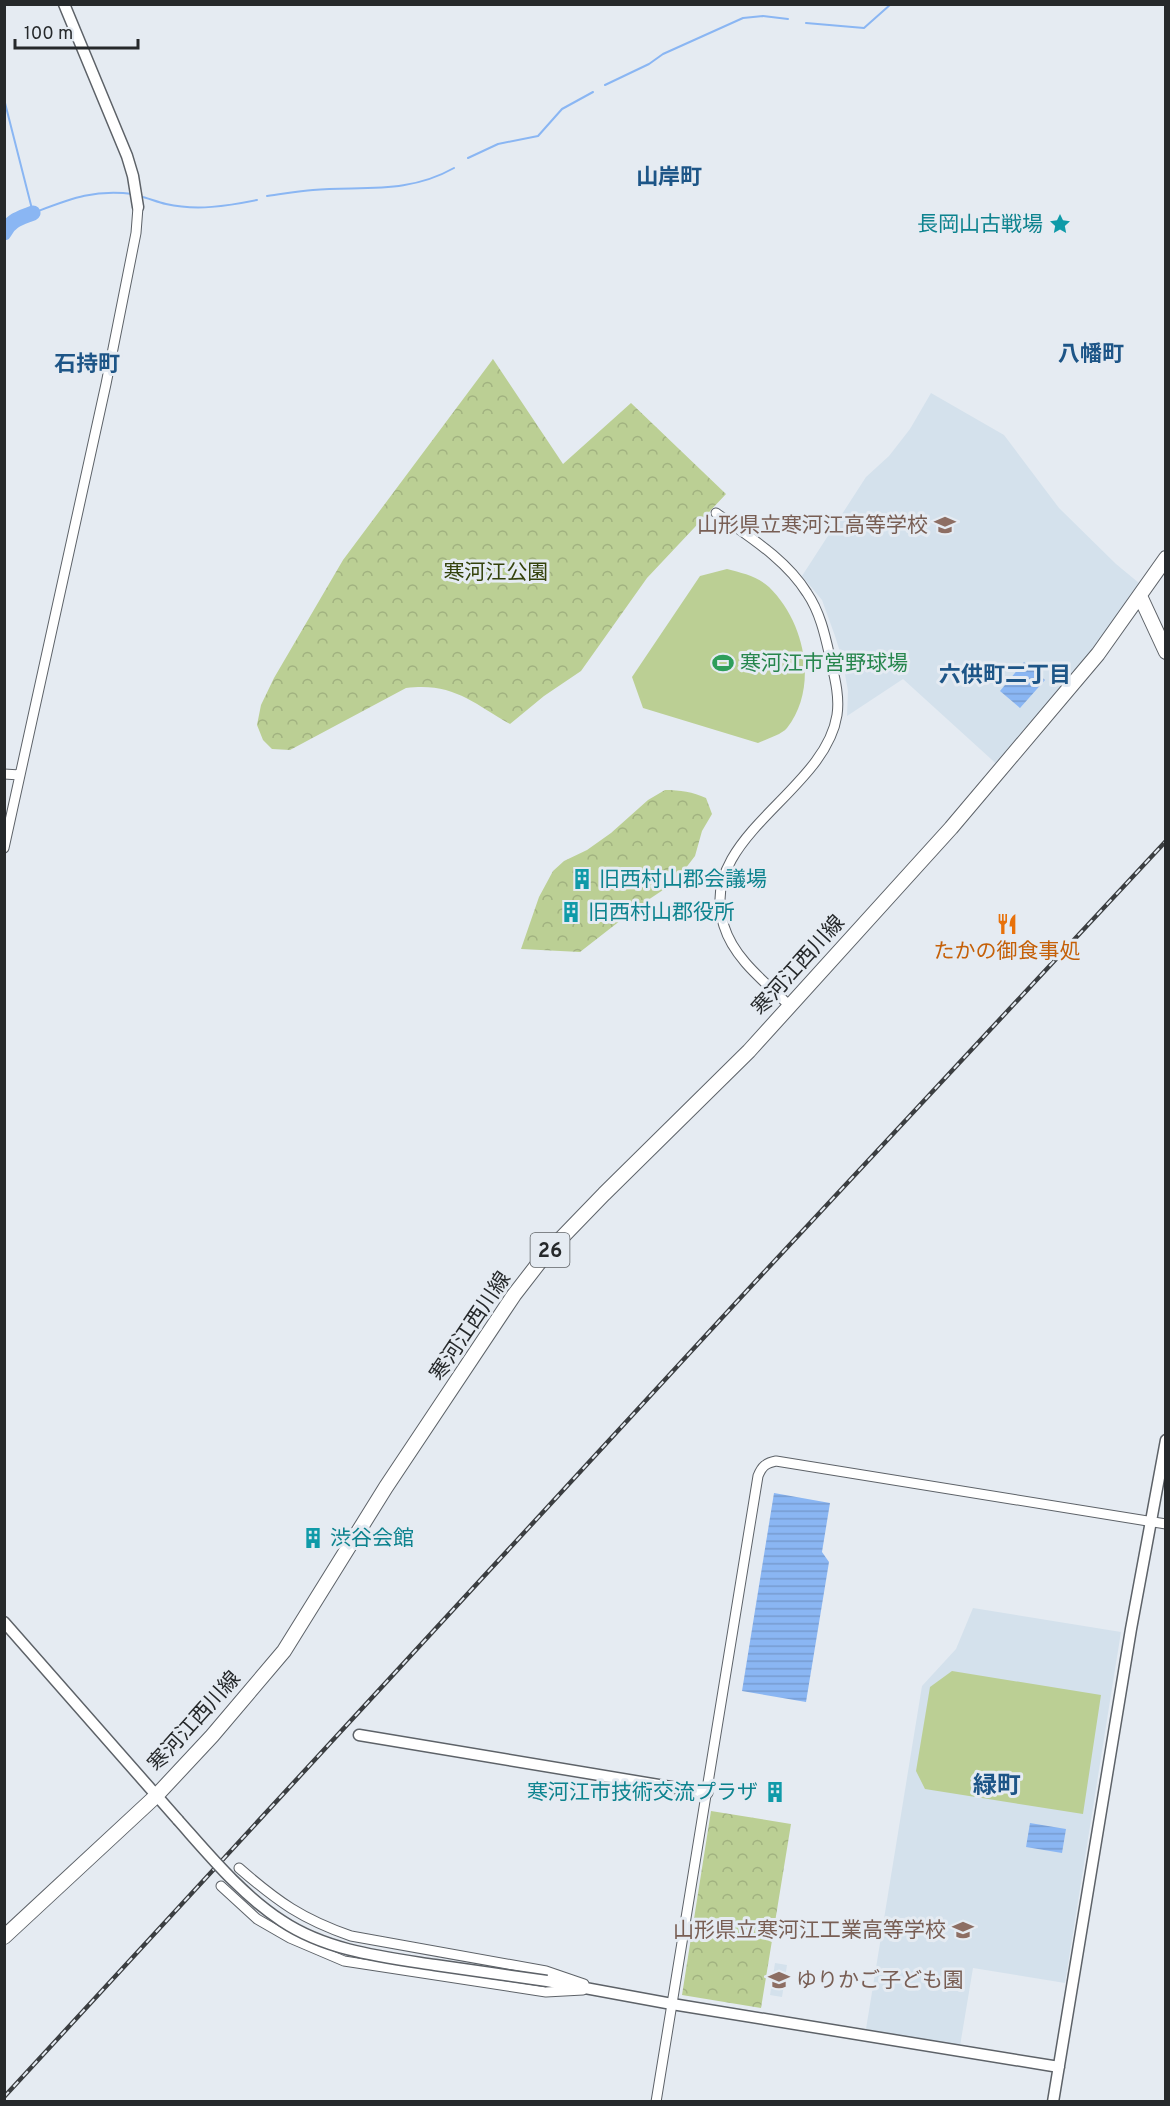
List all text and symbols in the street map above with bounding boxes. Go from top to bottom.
scale bar [15,12,138,50]
text: 100 m [24,23,73,46]
district label: 山岸町 [636,165,702,192]
place label: 長岡山古戦場 [917,212,1043,239]
place icon: 長岡山古戦場 [1048,212,1072,236]
district label: 八幡町 [1058,342,1124,369]
district label: 石持町 [54,352,120,379]
place label: 山形県立寒河江高等学校 [697,513,928,540]
school or university icon: 山形県立寒河江高等学校 [933,513,957,537]
park label: 寒河江公園 [444,560,549,587]
sports icon: 寒河江市営野球場 [711,651,735,675]
place label: 寒河江市営野球場 [740,651,908,678]
district label: 六供町二丁目 [939,663,1071,690]
building icon: 旧西村山郡会議場 [570,867,594,891]
place label: 旧西村山郡会議場 [599,867,767,894]
building icon: 旧西村山郡役所 [559,900,583,924]
place label: 旧西村山郡役所 [588,900,735,927]
street label: 寒河江西川線 [747,910,851,1022]
restaurant icon: たかの御食事処 [995,912,1019,936]
place label: たかの御食事処 [934,939,1081,966]
road number: 26 [530,1233,570,1267]
street label: 寒河江西川線 [425,1267,518,1387]
building icon: 渋谷会館 [301,1526,325,1550]
place label: 渋谷会館 [330,1526,414,1553]
street label: 寒河江西川線 [143,1666,247,1778]
district label: 緑町 [973,1772,1021,1802]
place label: 寒河江市技術交流プラザ [527,1780,758,1807]
building icon: 寒河江市技術交流プラザ [763,1780,787,1804]
place label: 山形県立寒河江工業高等学校 [673,1918,946,1945]
school or university icon: 山形県立寒河江工業高等学校 [951,1918,975,1942]
school or university icon: ゆりかご子ども園 [767,1968,791,1992]
place label: ゆりかご子ども園 [796,1968,964,1995]

